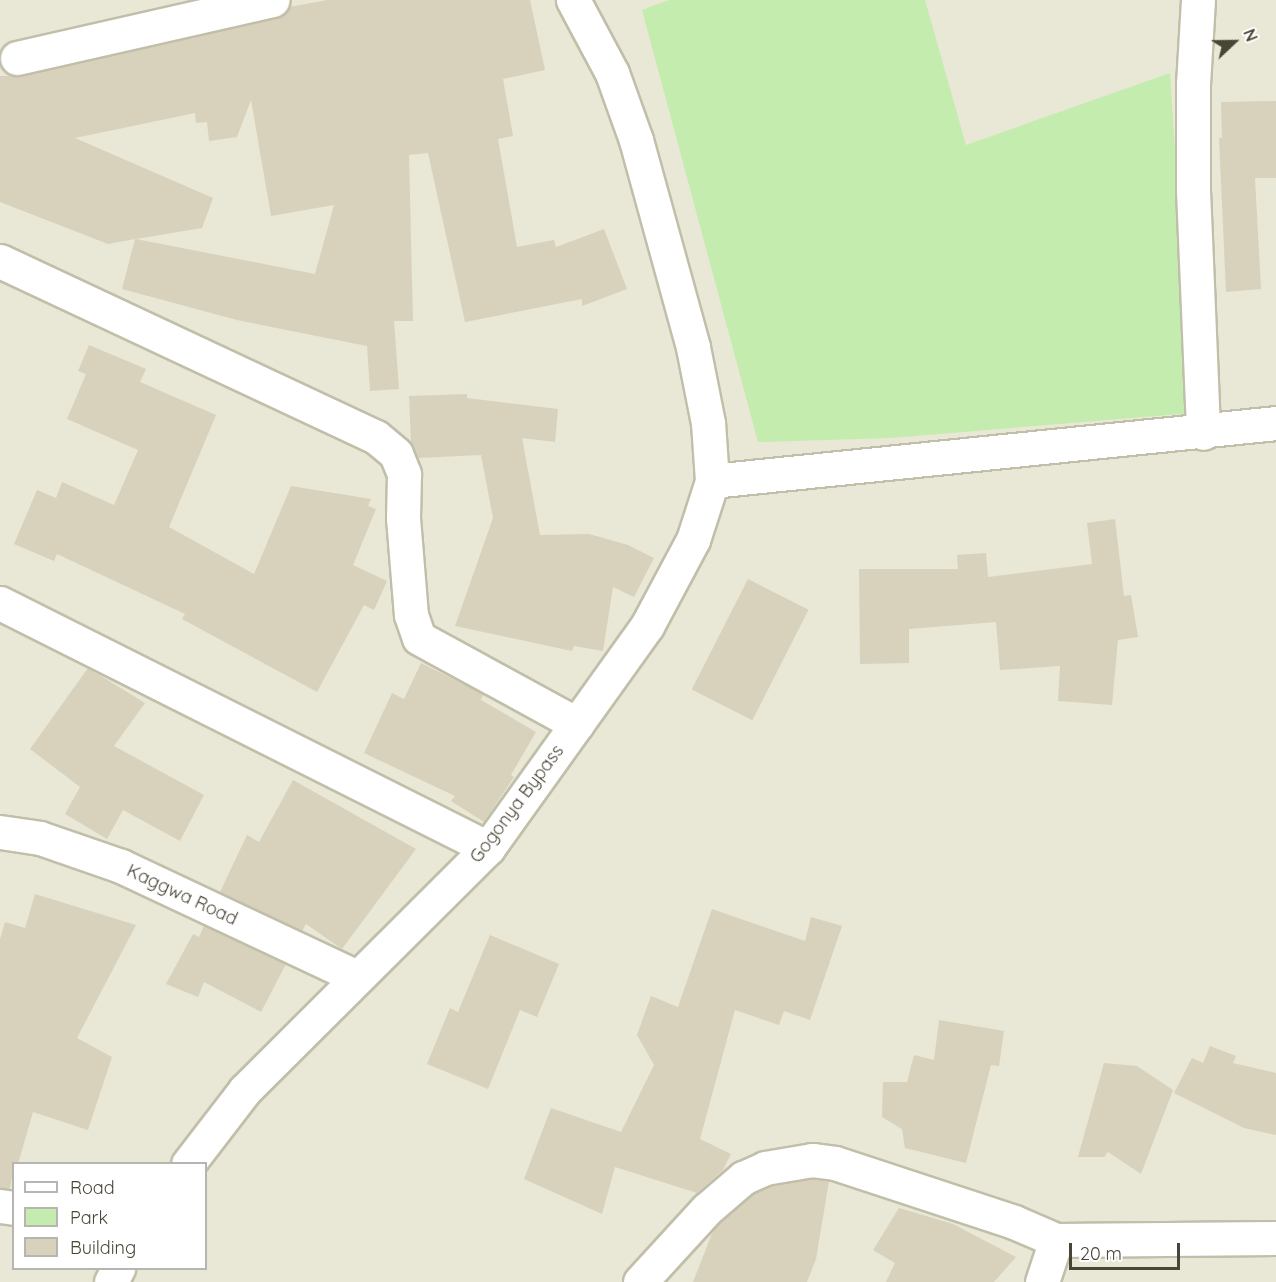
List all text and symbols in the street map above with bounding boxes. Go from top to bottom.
north arrow [1204,12,1264,72]
text: N [1239,26,1262,44]
street label: Gogonya Bypass [466,741,568,867]
street label: Kaggwa Road [123,860,241,930]
legend [12,1162,207,1270]
text: Road [70,1176,115,1199]
text: Park [70,1206,108,1229]
scale bar [1072,1231,1183,1269]
text: Building [70,1236,136,1259]
text: 20 m [1080,1242,1122,1265]

